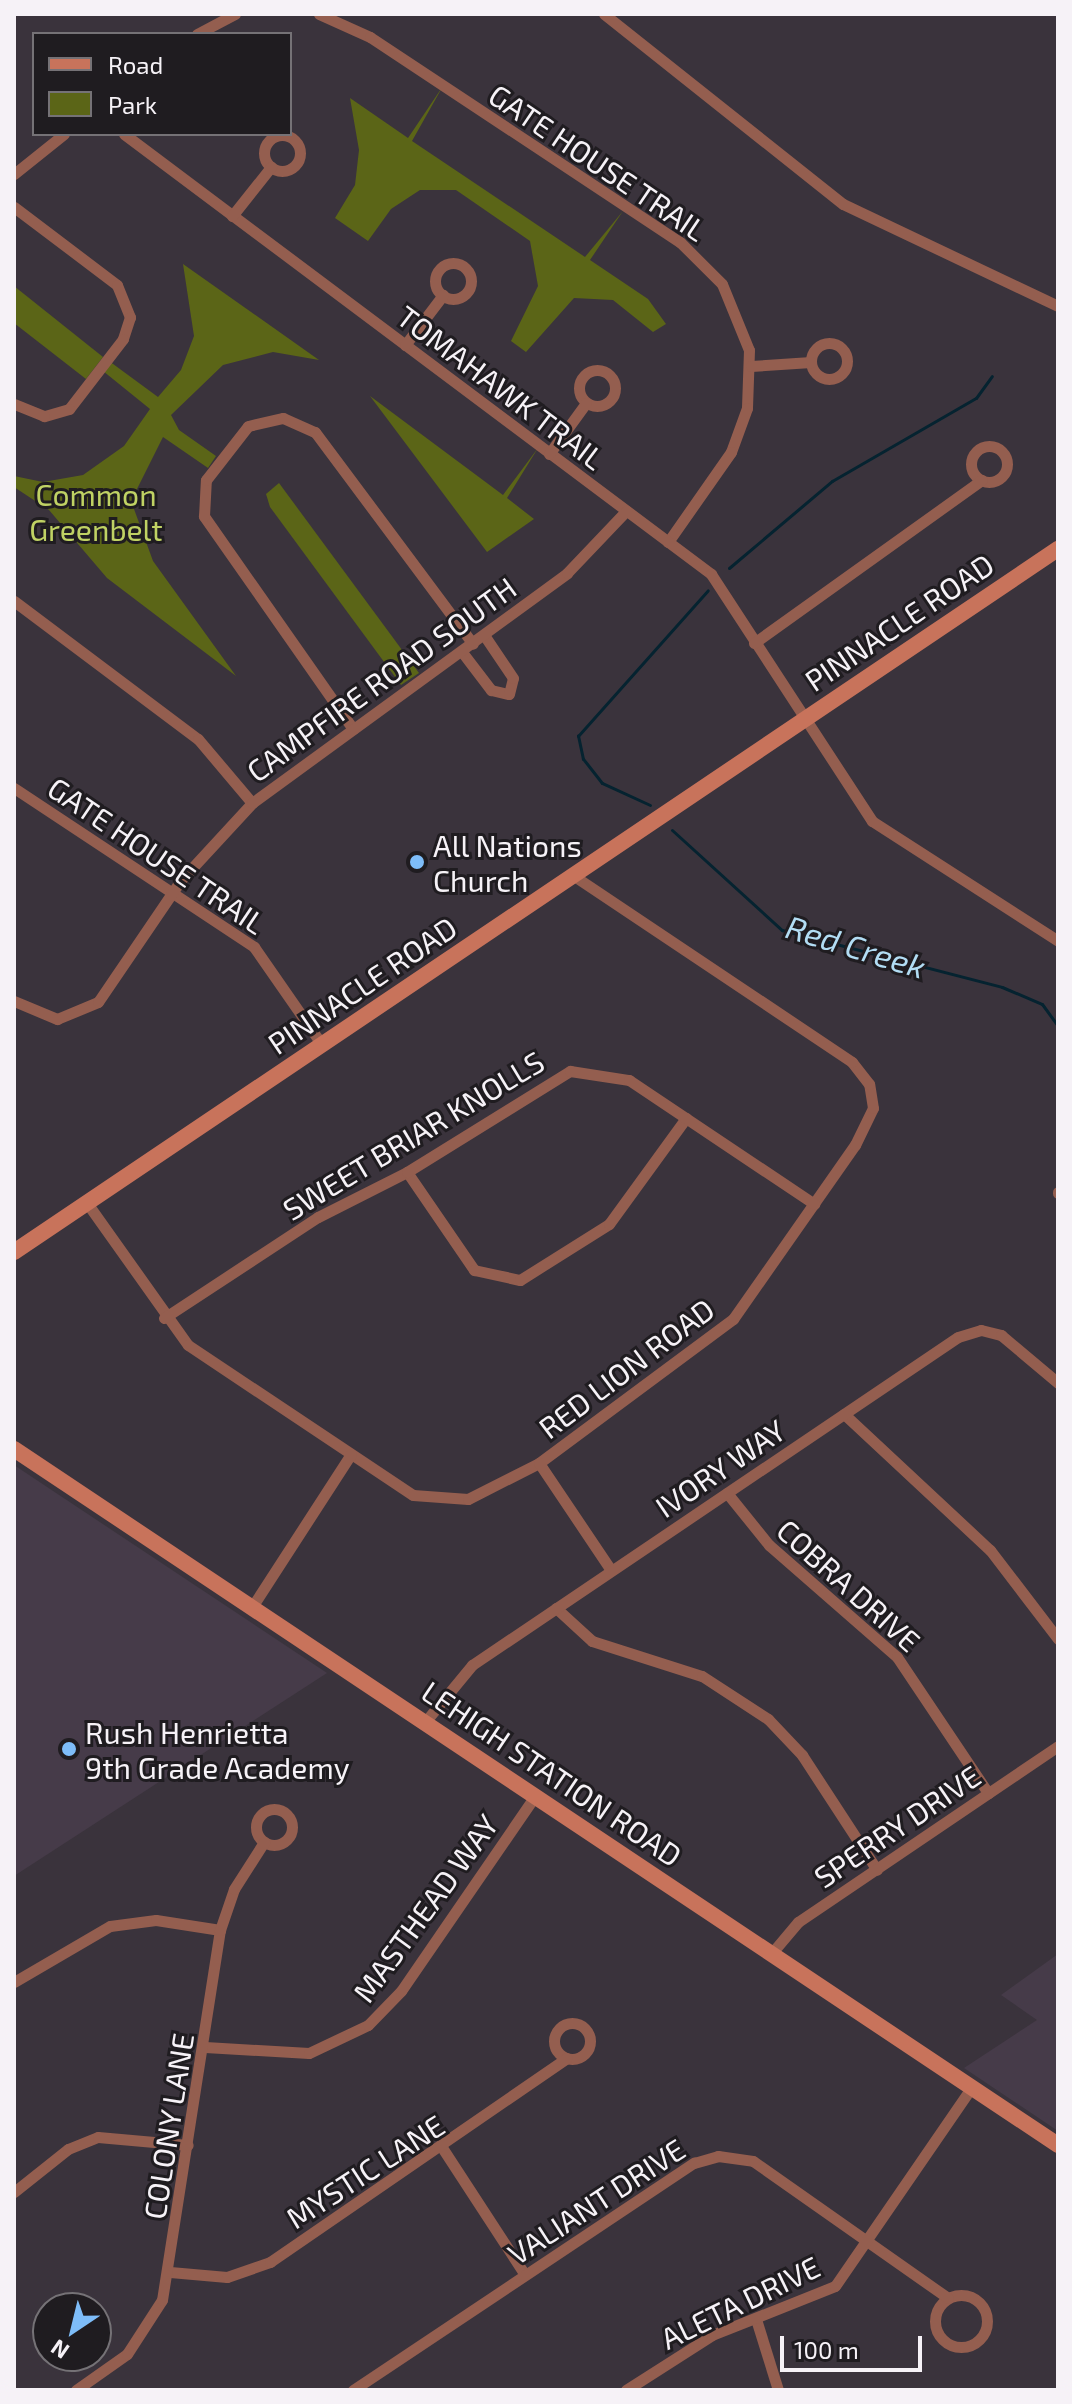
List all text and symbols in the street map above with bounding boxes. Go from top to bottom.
legend [32,32,292,136]
text: Road [108,50,163,79]
street label: GATE HOUSE TRAIL [482,76,714,248]
text: Park [108,90,157,119]
street label: TOMAHAWK TRAIL [390,297,612,477]
park label: Common Greenbelt [29,476,163,546]
street label: PINNACLE ROAD [798,546,1000,698]
street label: CAMPFIRE ROAD SOUTH [239,569,523,789]
street label: GATE HOUSE TRAIL [41,769,273,941]
place label: All Nations Church [433,827,582,898]
marker: All Nations Church [408,853,426,871]
water label: Red Creek [782,907,930,985]
street label: PINNACLE ROAD [261,909,463,1061]
street label: SWEET BRIAR KNOLLS [276,1043,550,1227]
street label: RED LION ROAD [531,1290,721,1446]
street label: IVORY WAY [648,1411,792,1525]
street label: COBRA DRIVE [770,1511,928,1659]
street label: LEHIGH STATION ROAD [415,1673,689,1873]
place label: Rush Henrietta 9th Grade Academy [85,1714,350,1784]
marker: Rush Henrietta 9th Grade Academy [60,1740,78,1758]
street label: SPERRY DRIVE [807,1757,987,1895]
street label: MASTHEAD WAY [345,1807,505,2009]
street label: COLONY LANE [135,2030,201,2222]
street label: MYSTIC LANE [279,2107,451,2235]
street label: VALIANT DRIVE [500,2130,692,2272]
street label: ALETA DRIVE [654,2248,826,2356]
north arrow [32,2292,112,2372]
scale bar [784,2320,926,2370]
text: N [45,2335,73,2365]
text: 100 m [794,2335,859,2364]

